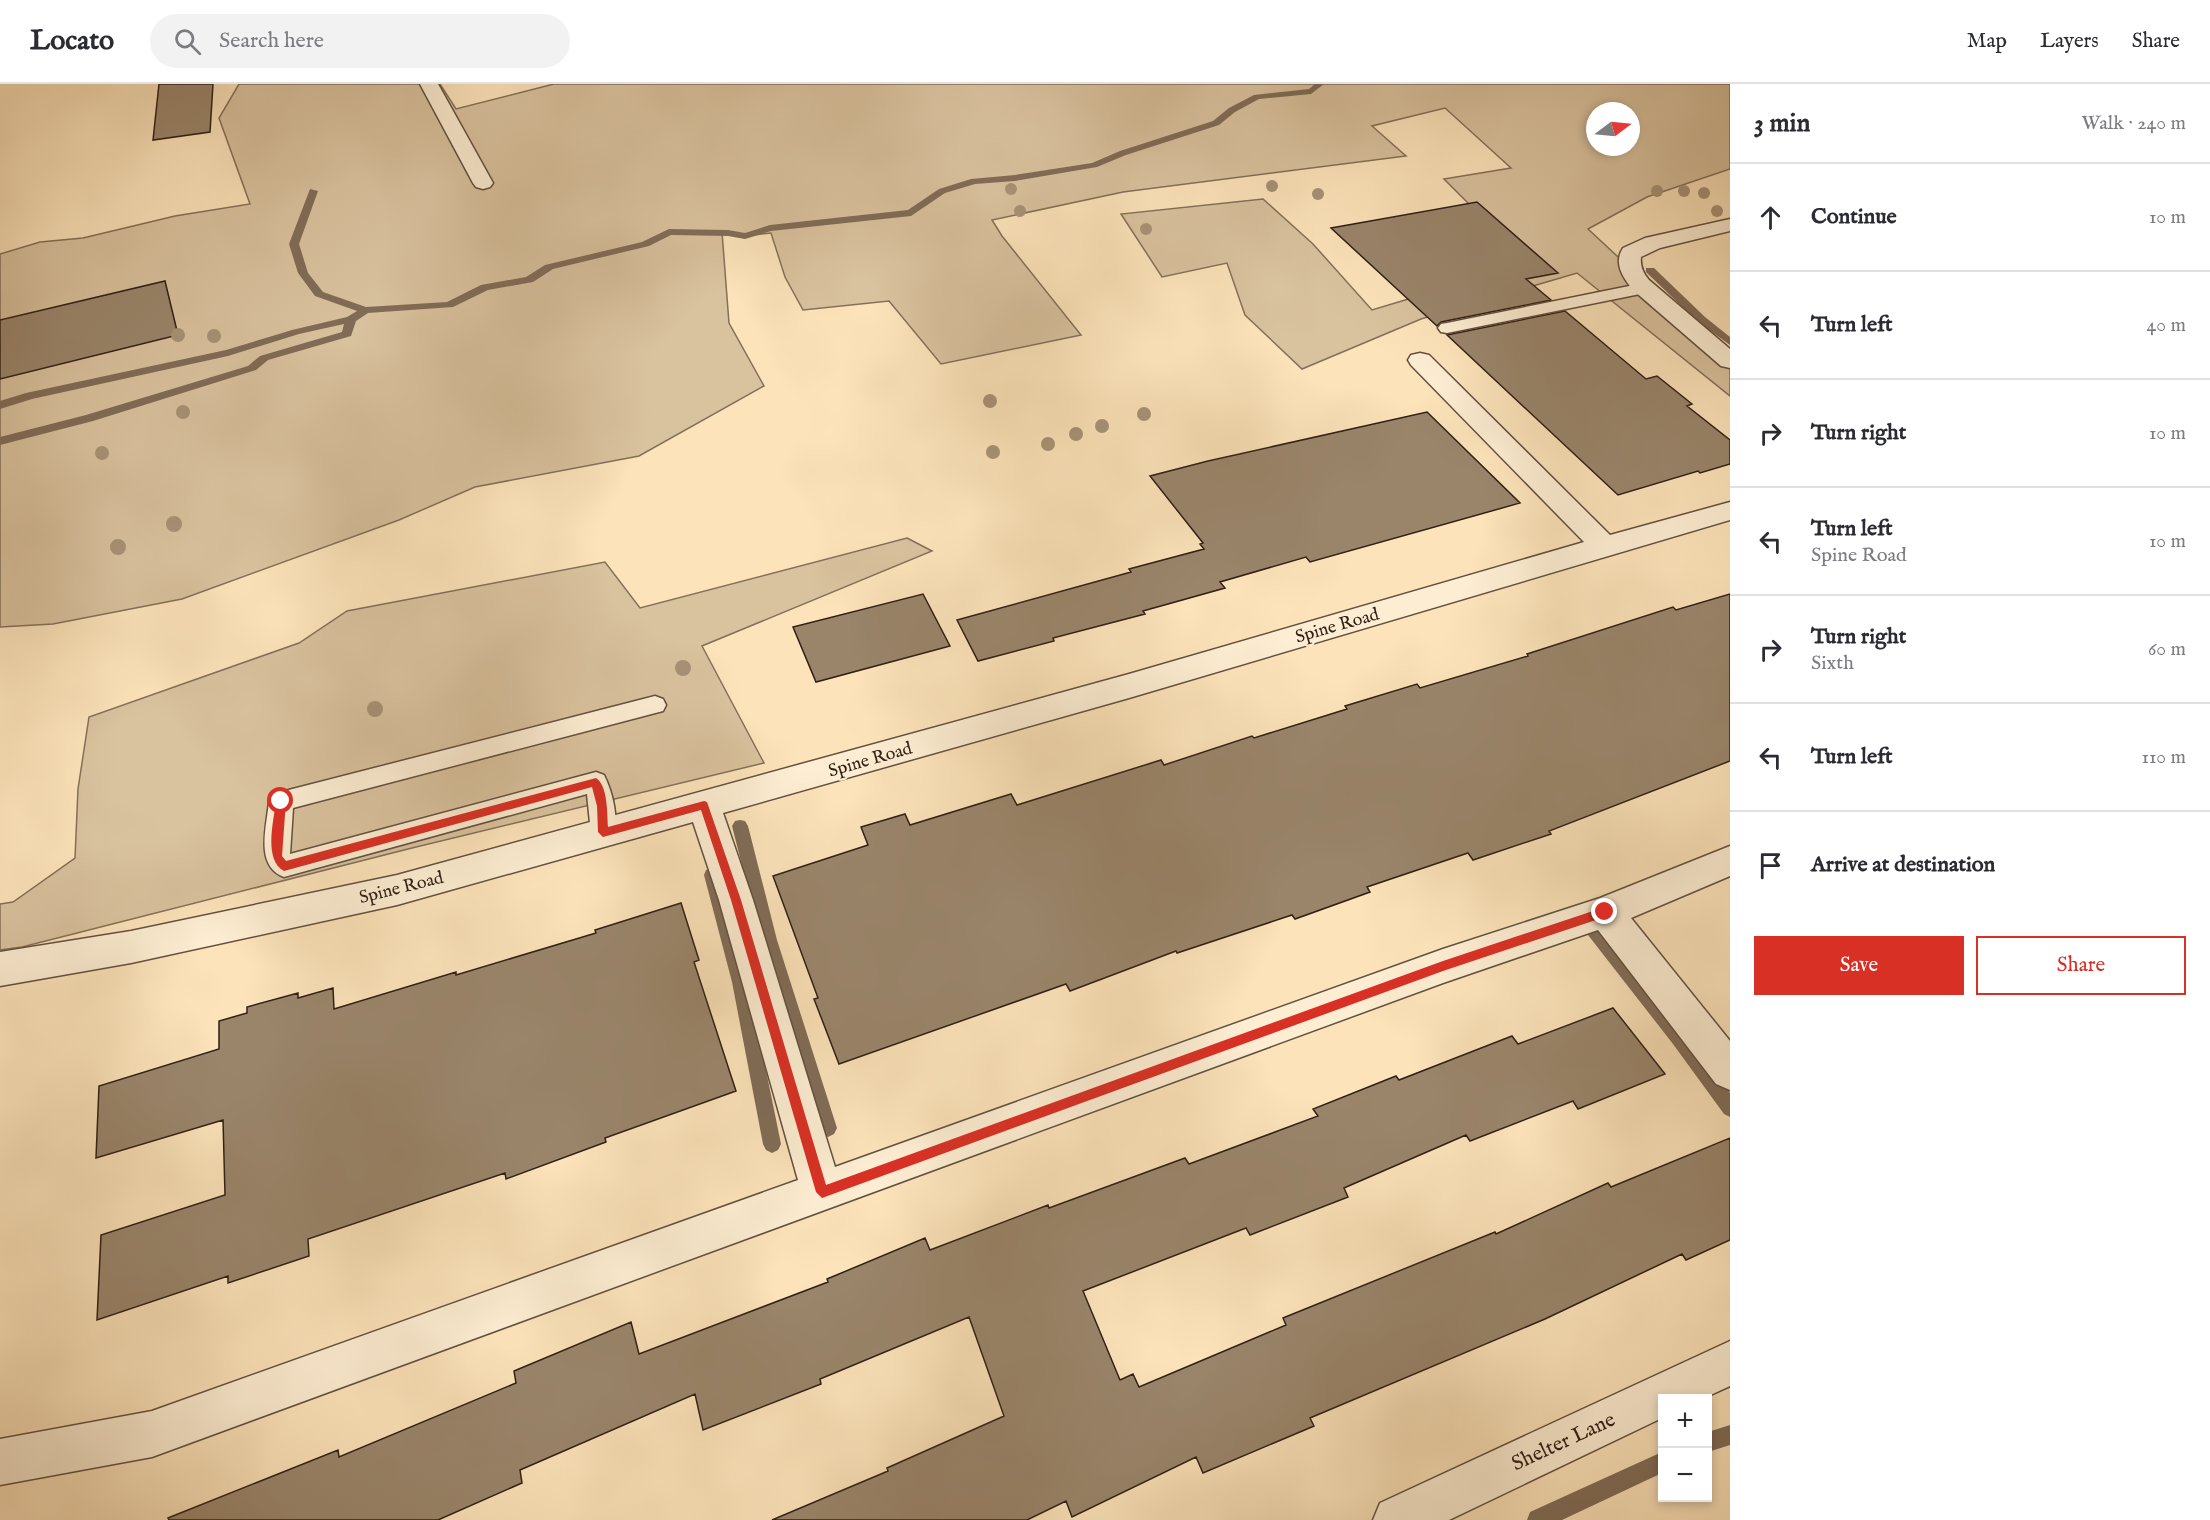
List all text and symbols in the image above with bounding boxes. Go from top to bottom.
search box [150,14,570,68]
text: Locato [30,24,114,59]
icon: search [171,25,204,58]
text: Search here [219,27,324,55]
text: Map [1967,28,2007,55]
text: Layers [2040,28,2099,55]
text: Share [2132,28,2180,55]
north arrow [1586,102,1640,156]
text: 3 min [1754,107,1810,140]
text: Walk · 240 m [2081,111,2186,136]
icon: ahead [1754,201,1787,234]
text: Continue [1811,203,1897,231]
text: 10 m [2149,205,2186,230]
icon: left [1754,309,1787,342]
text: Turn left [1811,311,1893,339]
text: 40 m [2147,313,2186,338]
icon: right [1754,417,1787,450]
text: Turn right [1811,419,1906,447]
text: 10 m [2149,421,2186,446]
text: Turn left [1811,515,1893,543]
icon: left [1754,525,1787,558]
text: 10 m [2149,529,2186,554]
text: Spine Road [1811,543,1907,568]
street label: Spine Road [1293,603,1382,649]
text: Turn right [1811,623,1906,651]
icon: right [1754,633,1787,666]
text: 60 m [2148,637,2186,662]
text: Sixth [1811,651,1854,676]
street label: Spine Road [826,737,915,783]
icon: left [1754,741,1787,774]
text: Turn left [1811,743,1893,771]
text: 110 m [2142,745,2186,770]
route start [267,787,293,813]
icon: arrive [1754,849,1787,882]
text: Arrive at destination [1811,851,1995,879]
street label: Spine Road [357,867,446,910]
route end [1591,898,1617,924]
button: Save [1754,936,1964,995]
button: Share [1976,936,2186,995]
map controls [1658,1394,1712,1502]
button: + [1658,1394,1712,1448]
street label: Shelter Lane [1508,1406,1620,1478]
button: − [1658,1448,1712,1502]

